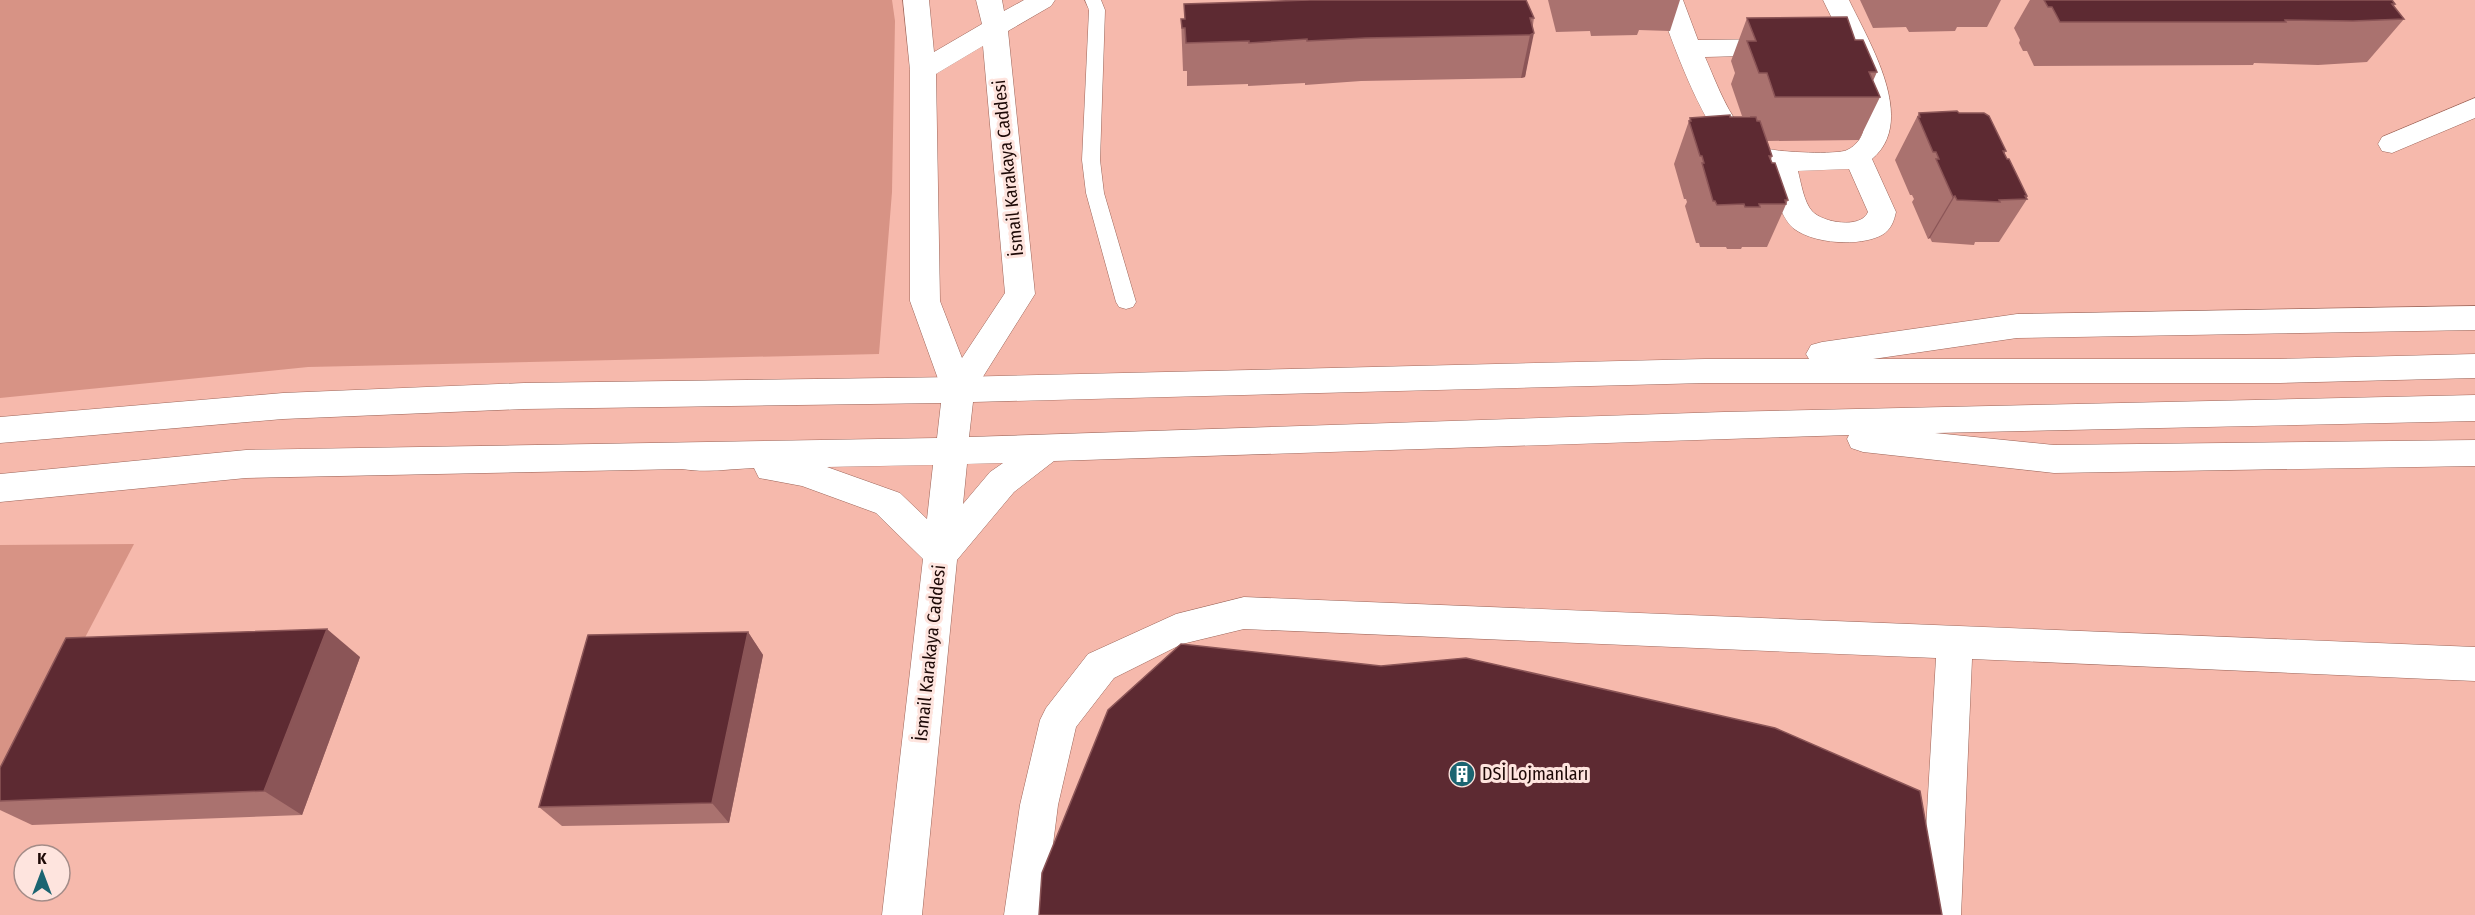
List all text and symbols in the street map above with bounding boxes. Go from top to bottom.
street label: İsmail Karakaya Caddesi [988,79,1028,257]
street label: İsmail Karakaya Caddesi [910,564,950,742]
building icon: DSİ Lojmanları [1447,759,1477,789]
place label: DSİ Lojmanları [1482,763,1588,785]
north arrow [12,843,72,903]
text: K [37,849,47,868]

